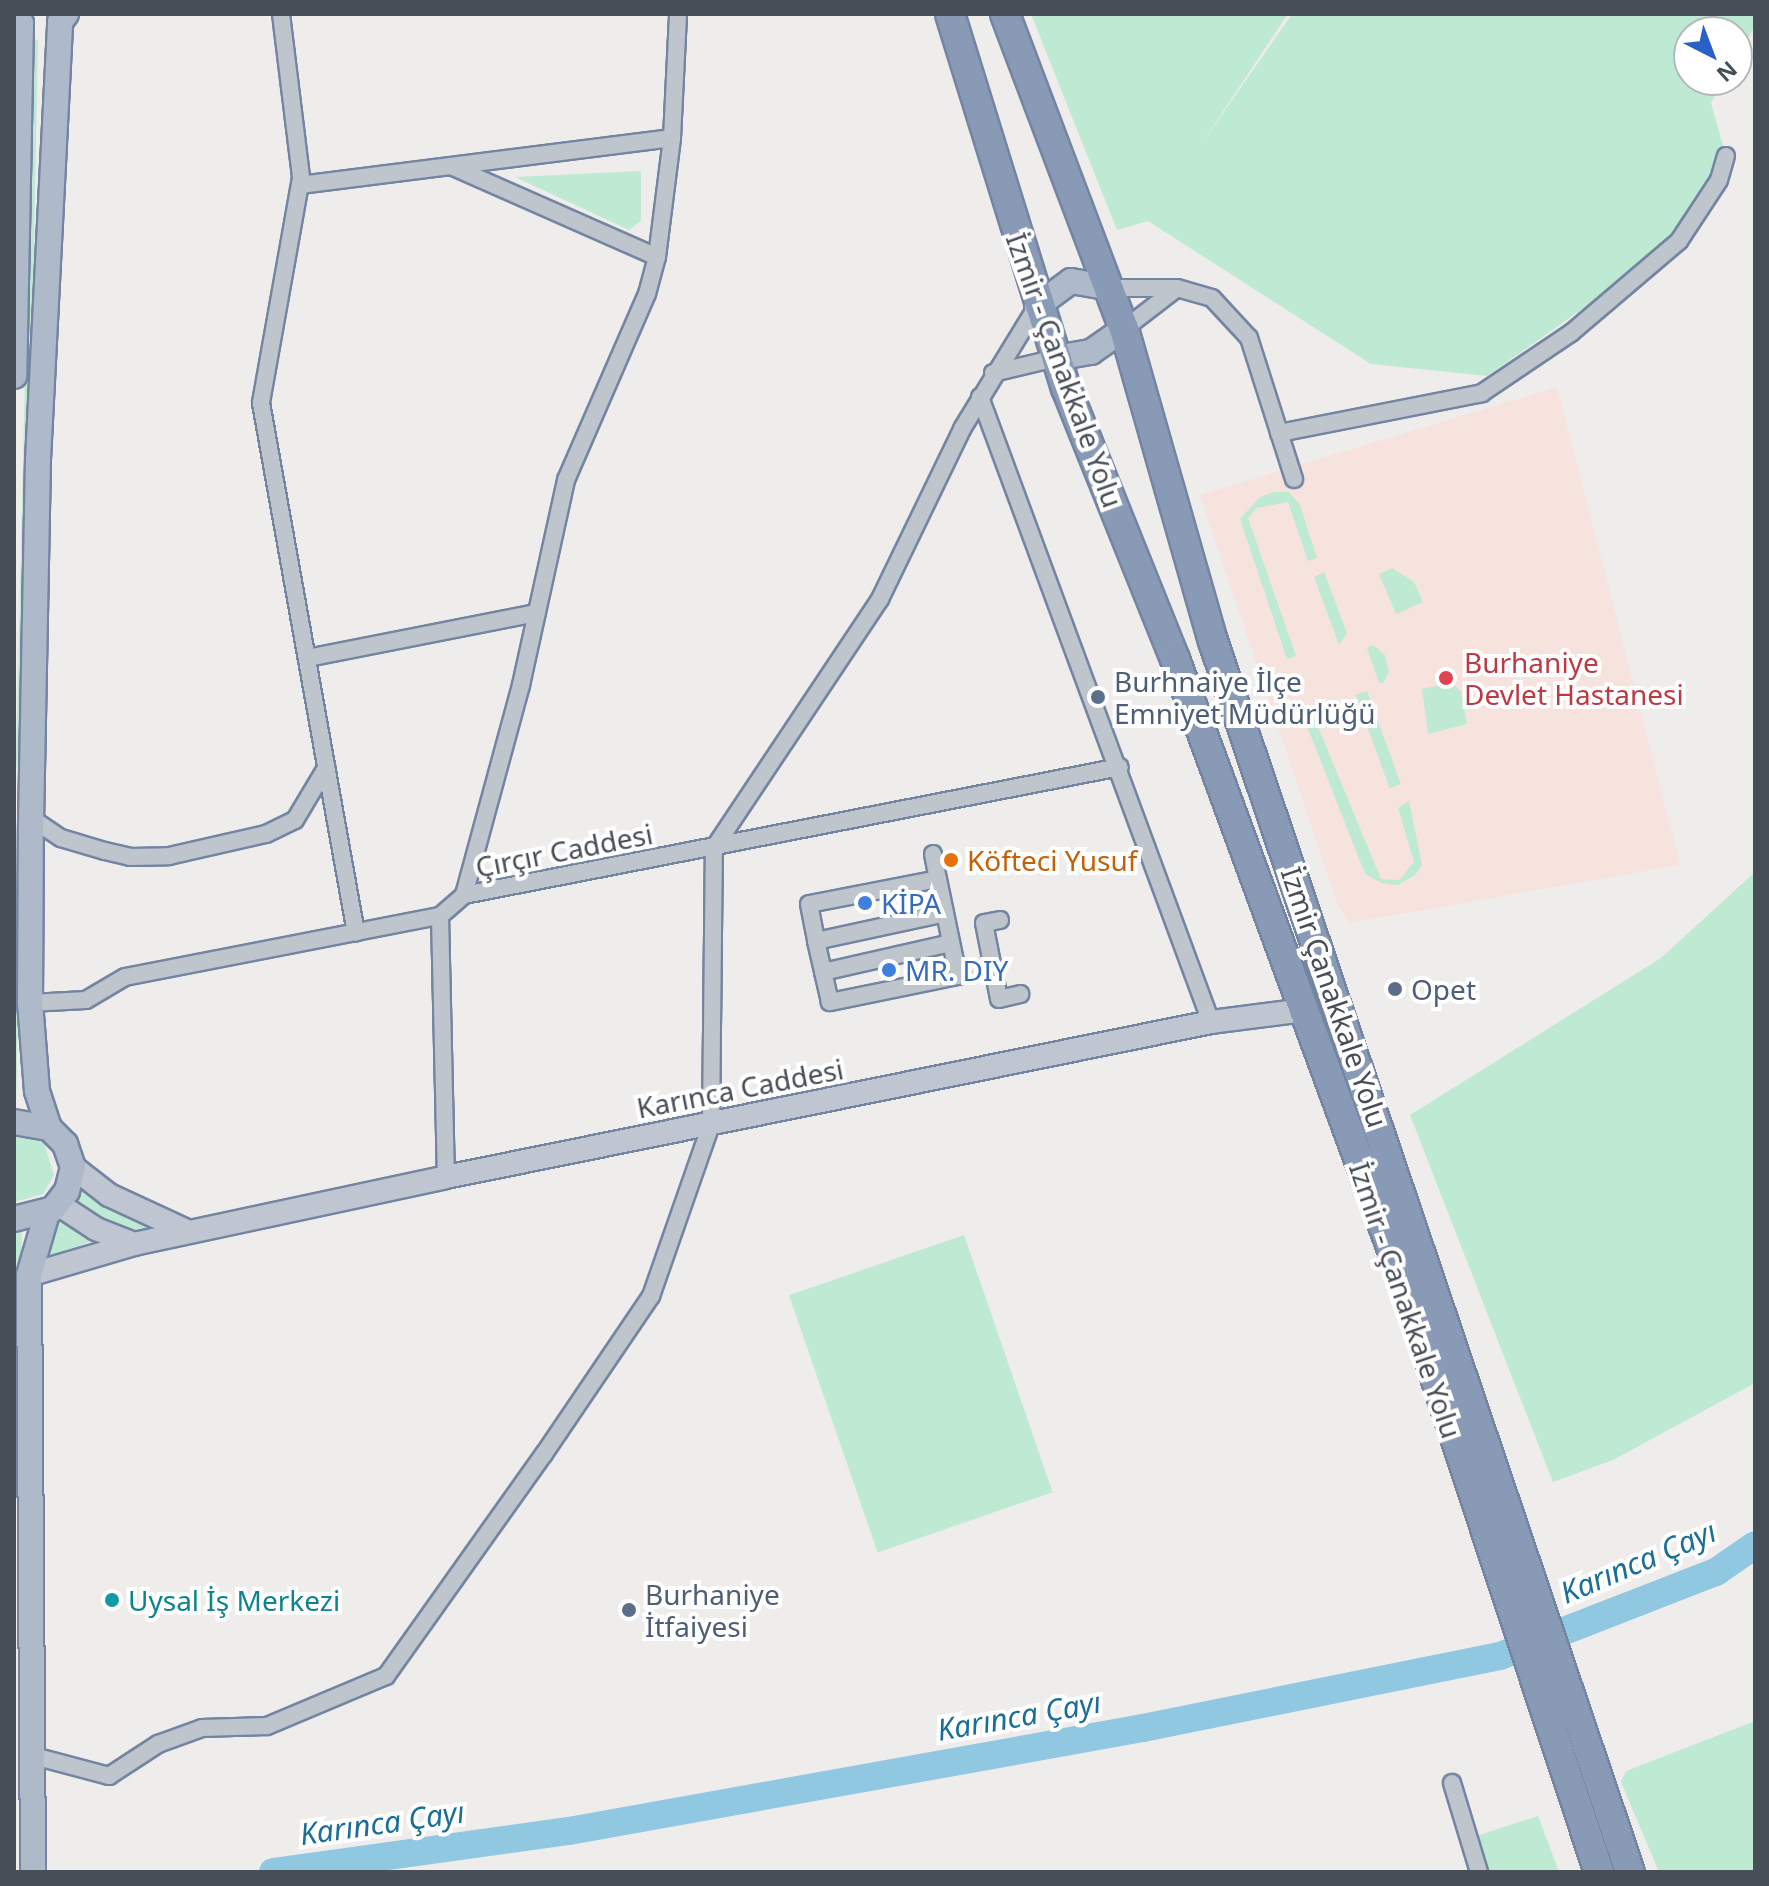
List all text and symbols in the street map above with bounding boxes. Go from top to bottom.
north arrow [1673,16,1753,96]
text: N [1711,55,1744,89]
street label: İzmir - Çanakkale Yolu [1000,228,1130,512]
place label: Burhaniye Devlet Hastanesi [1464,645,1684,711]
place label: Burhnaiye İlçe Emniyet Müdürlüğü [1114,664,1376,730]
marker: Burhaniye Devlet Hastanesi [1435,667,1457,689]
marker: Burhnaiye İlçe Emniyet Müdürlüğü [1089,688,1107,706]
street label: Çırçır Caddesi [473,816,655,884]
place label: Köfteci Yusuf [967,843,1137,877]
marker: Köfteci Yusuf [942,851,960,869]
street label: İzmir Çanakkale Yolu [1275,862,1395,1132]
place label: KİPA [881,886,941,920]
marker: KİPA [856,894,874,912]
place label: MR. DIY [905,953,1008,987]
marker: MR. DIY [880,961,898,979]
place label: Opet [1411,972,1476,1006]
marker: Opet [1386,980,1404,998]
street label: Karınca Caddesi [634,1051,846,1125]
street label: İzmir - Çanakkale Yolu [1343,1158,1469,1442]
water label: Karınca Çayı [1555,1513,1721,1611]
place label: Burhaniye İtfaiyesi [645,1577,780,1643]
place label: Uysal İş Merkezi [128,1583,340,1617]
marker: Uysal İş Merkezi [103,1591,121,1609]
marker: Burhaniye İtfaiyesi [620,1601,638,1619]
water label: Karınca Çayı [934,1684,1104,1748]
water label: Karınca Çayı [297,1794,467,1852]

